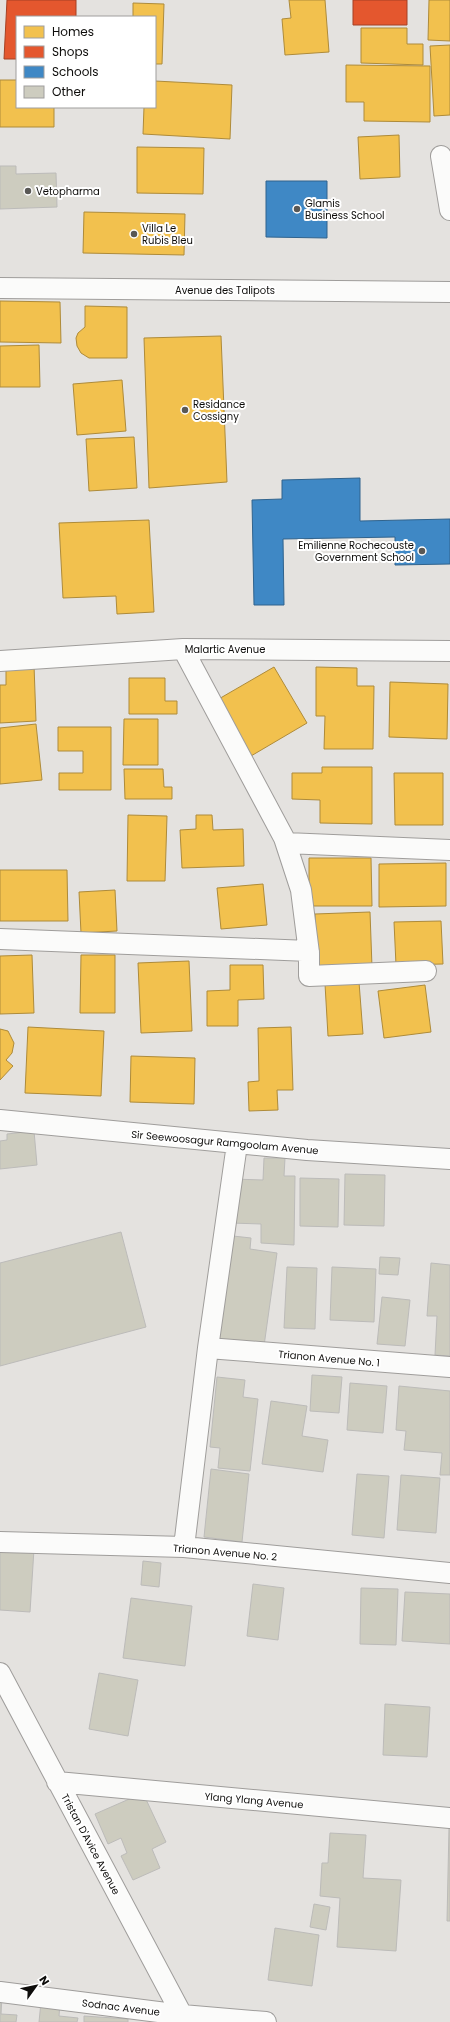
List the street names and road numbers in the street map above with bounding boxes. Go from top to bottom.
street label: Avenue des Talipots [175,283,275,298]
street label: Malartic Avenue [185,642,265,657]
street label: Sir Seewoosagur Ramgoolam Avenue [131,1127,319,1158]
street label: Trianon Avenue No. 1 [278,1347,380,1370]
street label: Trianon Avenue No. 2 [172,1540,278,1565]
street label: Ylang Ylang Avenue [204,1789,304,1812]
street label: Tristan D'Avice Avenue [58,1791,124,1897]
street label: Sodnac Avenue [81,1995,161,2020]

